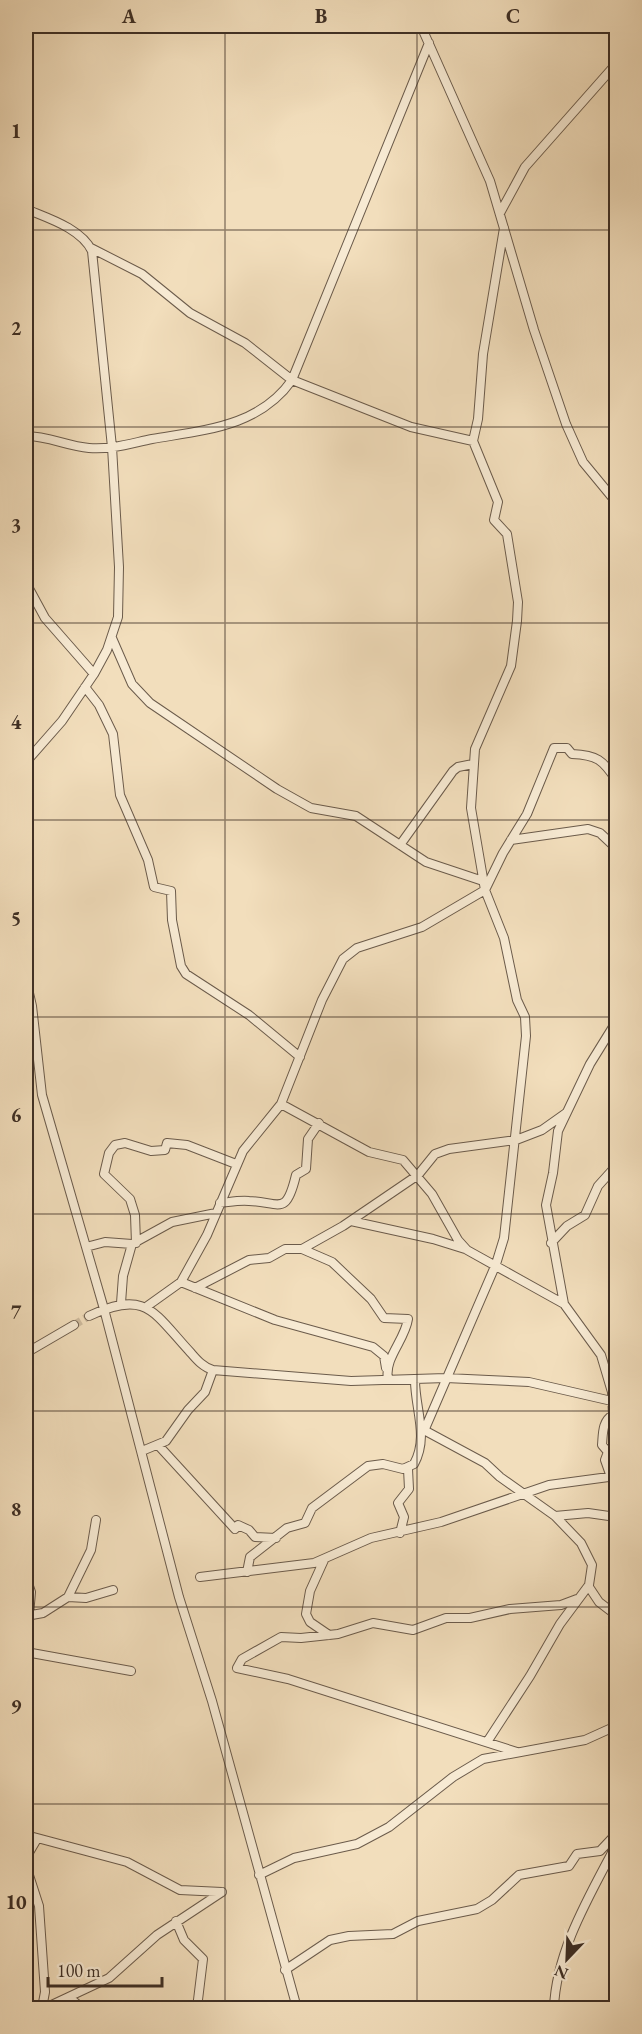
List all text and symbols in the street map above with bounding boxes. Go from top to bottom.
text: A [121,3,137,29]
text: B [315,3,327,29]
text: C [506,3,520,29]
text: 1 [11,118,21,144]
text: 2 [11,315,22,341]
text: 3 [11,512,21,538]
text: 4 [11,709,22,735]
text: 5 [11,905,21,931]
text: 6 [11,1102,22,1128]
text: 7 [11,1299,22,1325]
text: 8 [11,1496,21,1522]
text: 9 [11,1693,22,1719]
text: 10 [5,1889,27,1915]
north arrow [537,1929,597,1989]
scale bar [48,1950,162,1988]
text: 100 m [57,1959,101,1982]
text: N [551,1960,571,1985]

